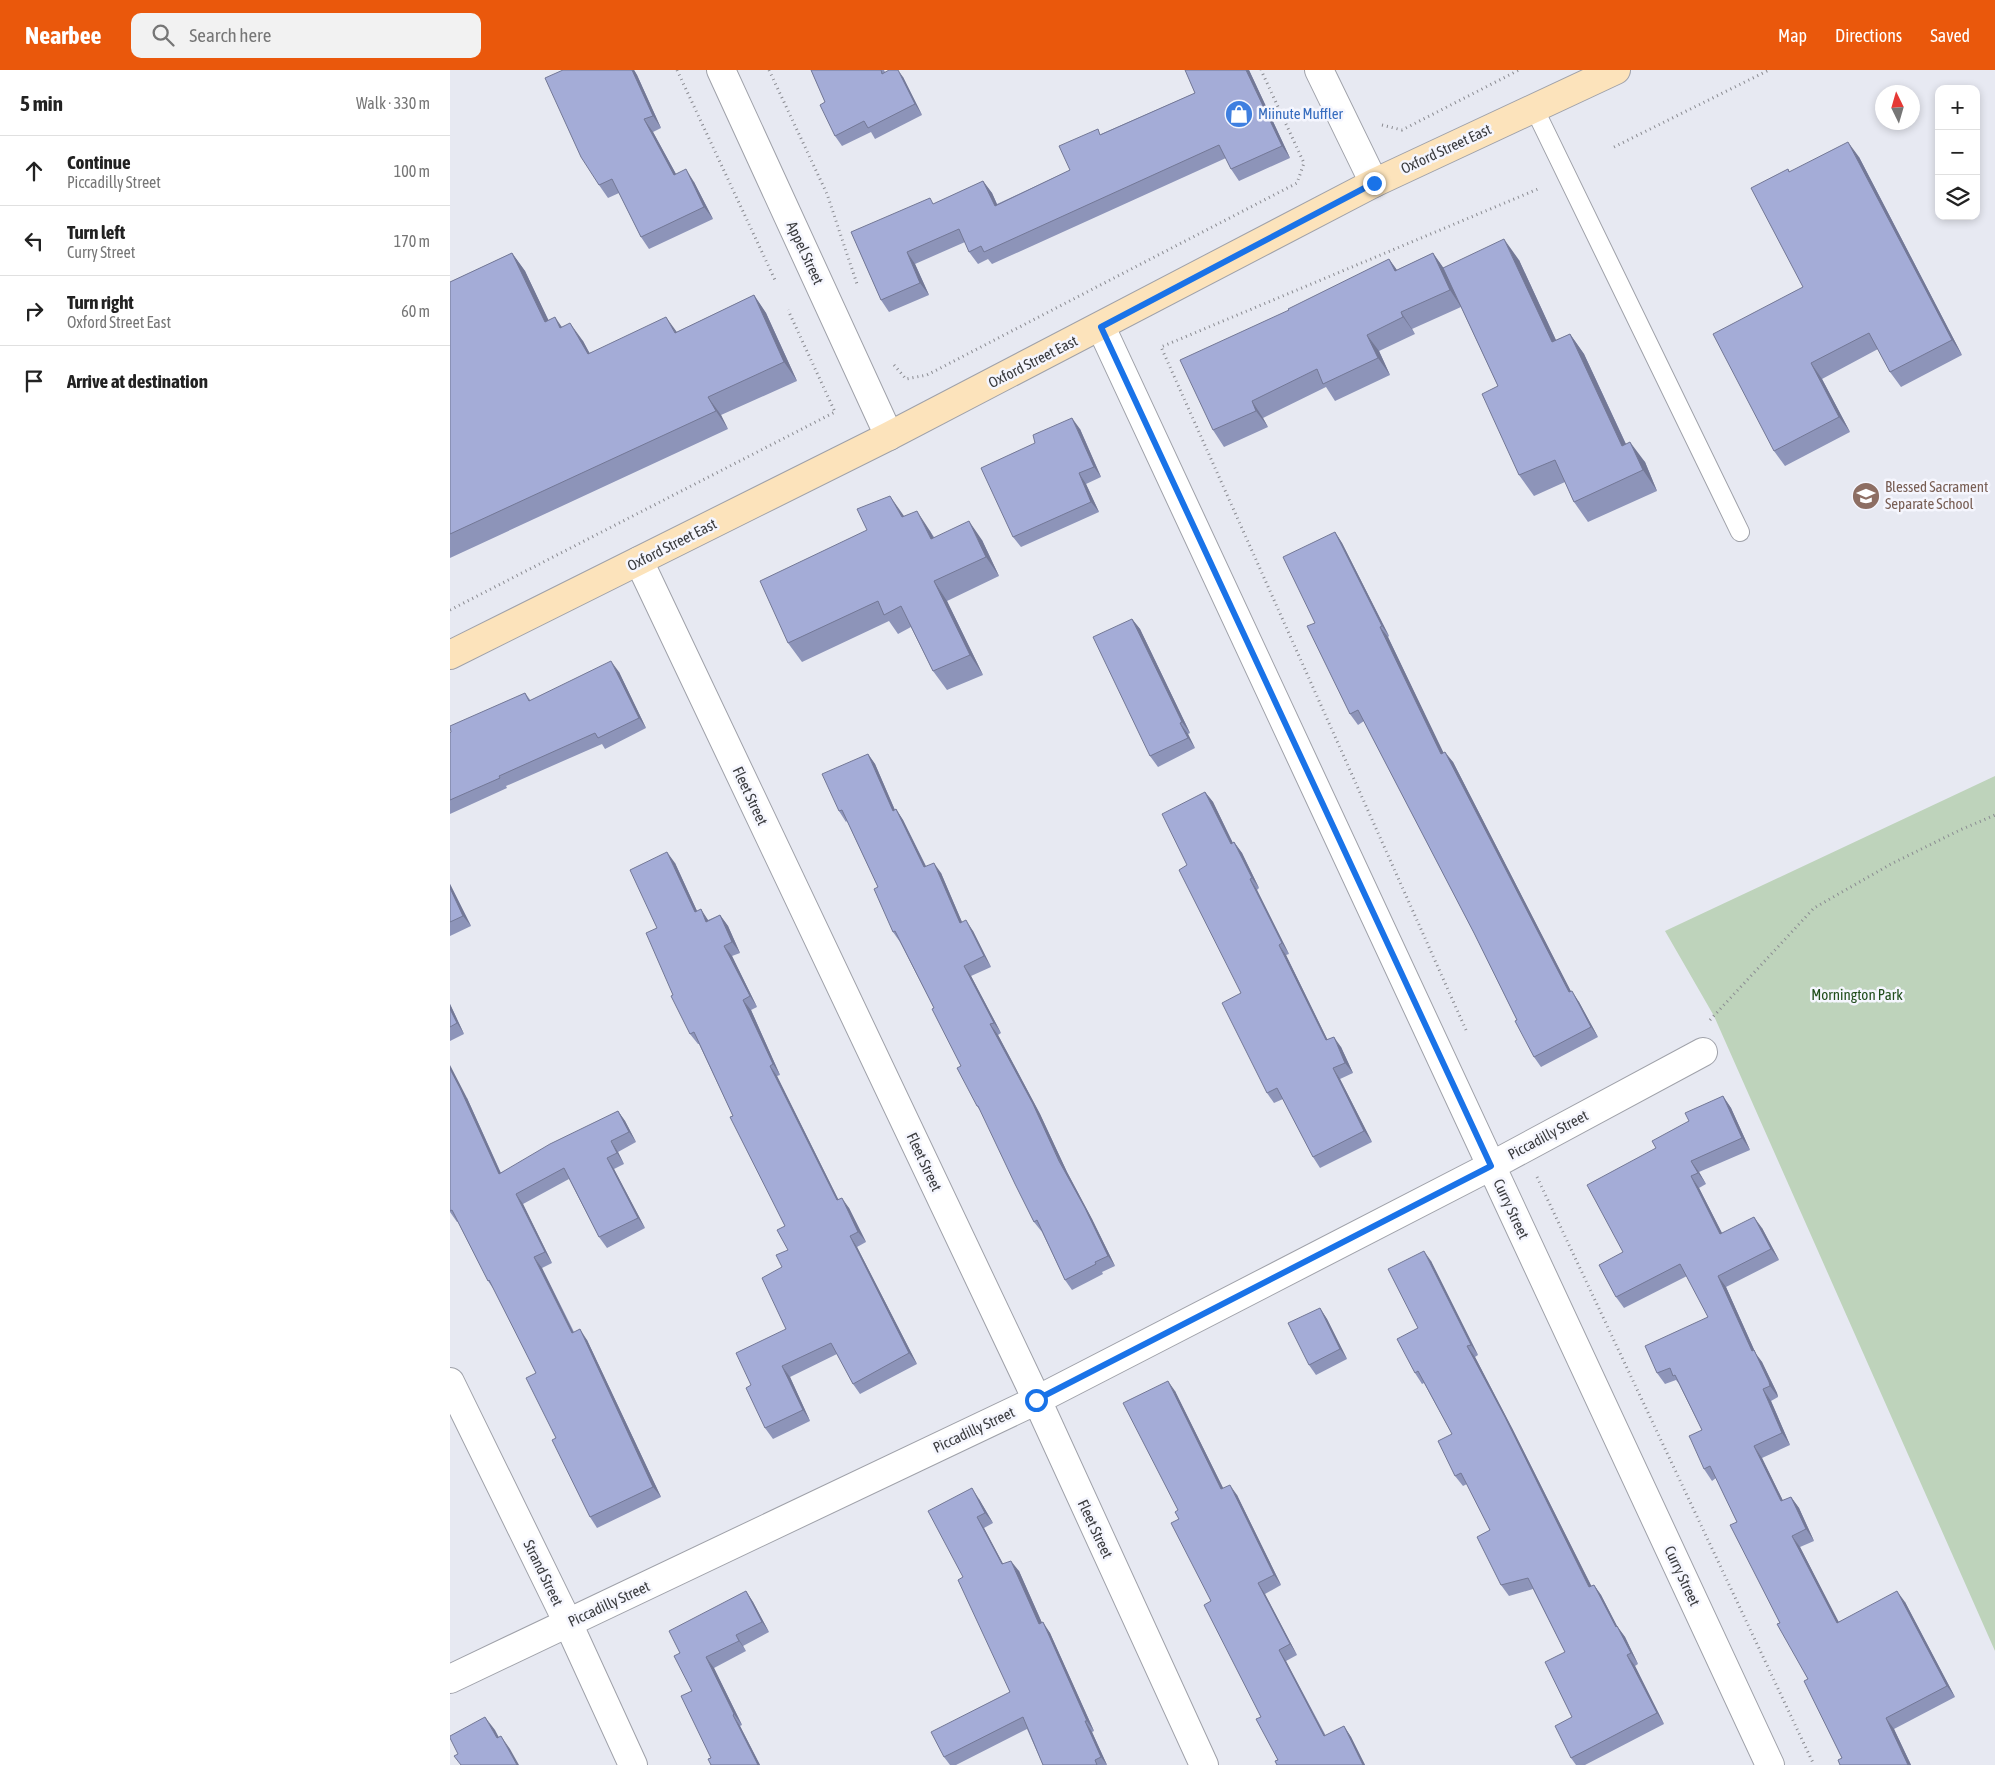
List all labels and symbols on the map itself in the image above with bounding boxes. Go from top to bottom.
north arrow [1875,85,1920,130]
shop icon: Miinute Muffler [1224,99,1254,129]
place label: Miinute Muffler [1258,105,1344,122]
street label: Oxford Street East [1398,120,1494,177]
route end [1363,172,1386,195]
street label: Appel Street [784,219,827,287]
street label: Oxford Street East [985,332,1080,391]
place label: Blessed Sacrament Separate School [1885,478,1988,512]
school or university icon: Blessed Sacrament Separate School [1851,481,1881,511]
street label: Oxford Street East [624,515,719,574]
street label: Fleet Street [729,764,771,828]
park label: Mornington Park [1811,986,1903,1003]
street label: Piccadilly Street [1505,1106,1591,1163]
street label: Fleet Street [903,1130,945,1194]
street label: Curry Street [1490,1176,1533,1241]
route start [1025,1389,1048,1412]
street label: Piccadilly Street [930,1403,1017,1456]
street label: Fleet Street [1074,1497,1116,1561]
street label: Strand Street [520,1537,567,1608]
street label: Curry Street [1661,1543,1704,1608]
street label: Piccadilly Street [565,1577,652,1630]

